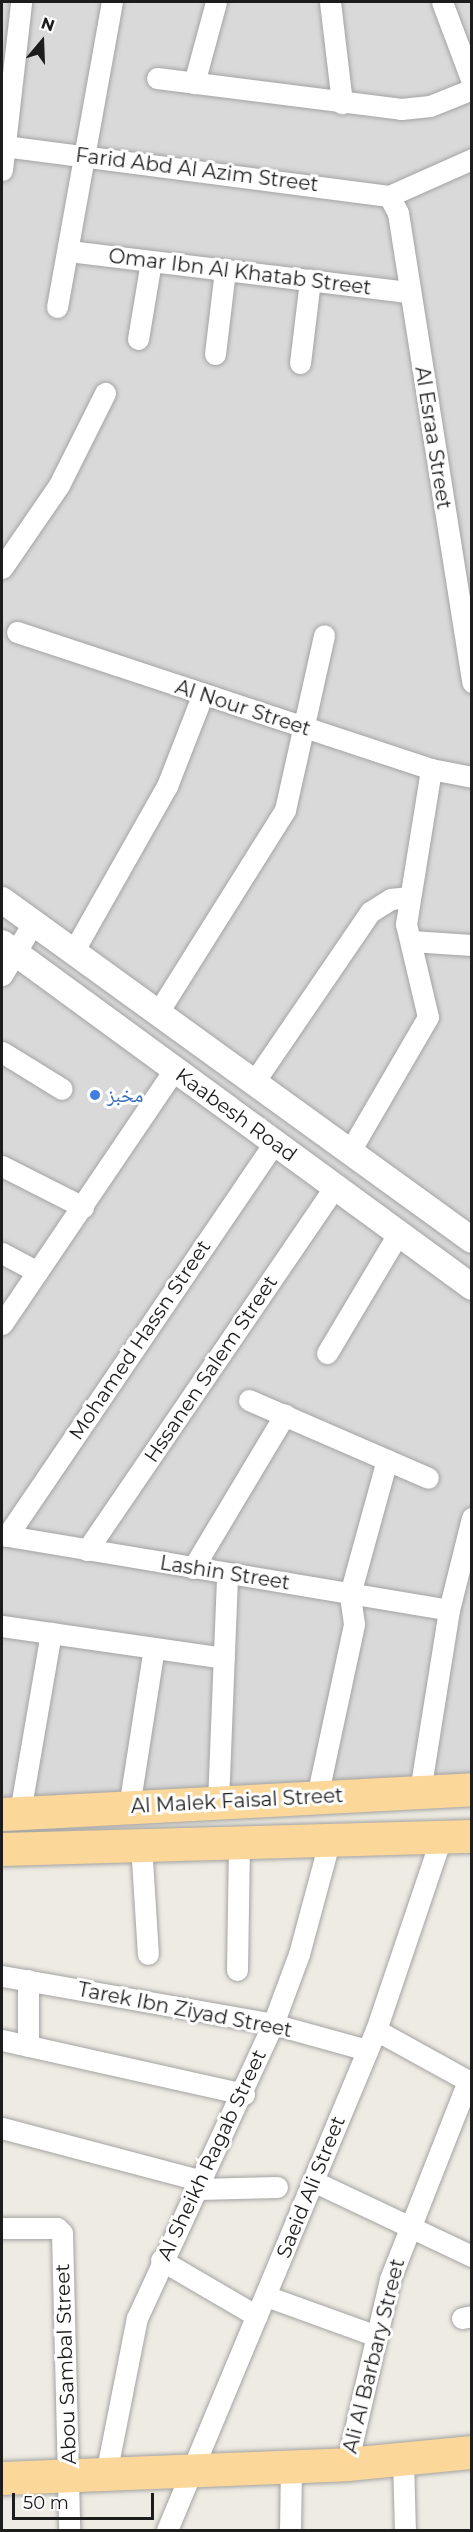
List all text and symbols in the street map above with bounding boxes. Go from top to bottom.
north arrow [12,12,72,72]
text: N [39,13,57,36]
street label: Farid Abd Al Azim Street [74,143,320,197]
street label: Omar Ibn Al Khatab Street [107,244,373,300]
street label: Al Esraa Street [410,365,456,511]
street label: Al Nour Street [172,675,314,741]
street label: Kaabesh Road [171,1063,301,1167]
place label: مخبز [107,1083,143,1107]
marker: مخبز [88,1088,102,1102]
street label: Mohamed Hassn Street [64,1236,216,1444]
street label: Hssanen Salem Street [139,1271,283,1467]
street label: Lashin Street [158,1551,292,1595]
street label: Al Malek Faisal Street [130,1783,344,1819]
street label: Tarek Ibn Ziyad Street [76,1977,294,2043]
street label: Al Sheikh Ragab Street [153,2046,271,2264]
street label: Saeid Ali Street [272,2112,350,2262]
street label: Ali Al Barbary Street [338,2256,410,2456]
street label: Abou Sambal Street [51,2263,81,2465]
scale bar [15,2481,158,2519]
text: 50 m [23,2492,69,2514]

